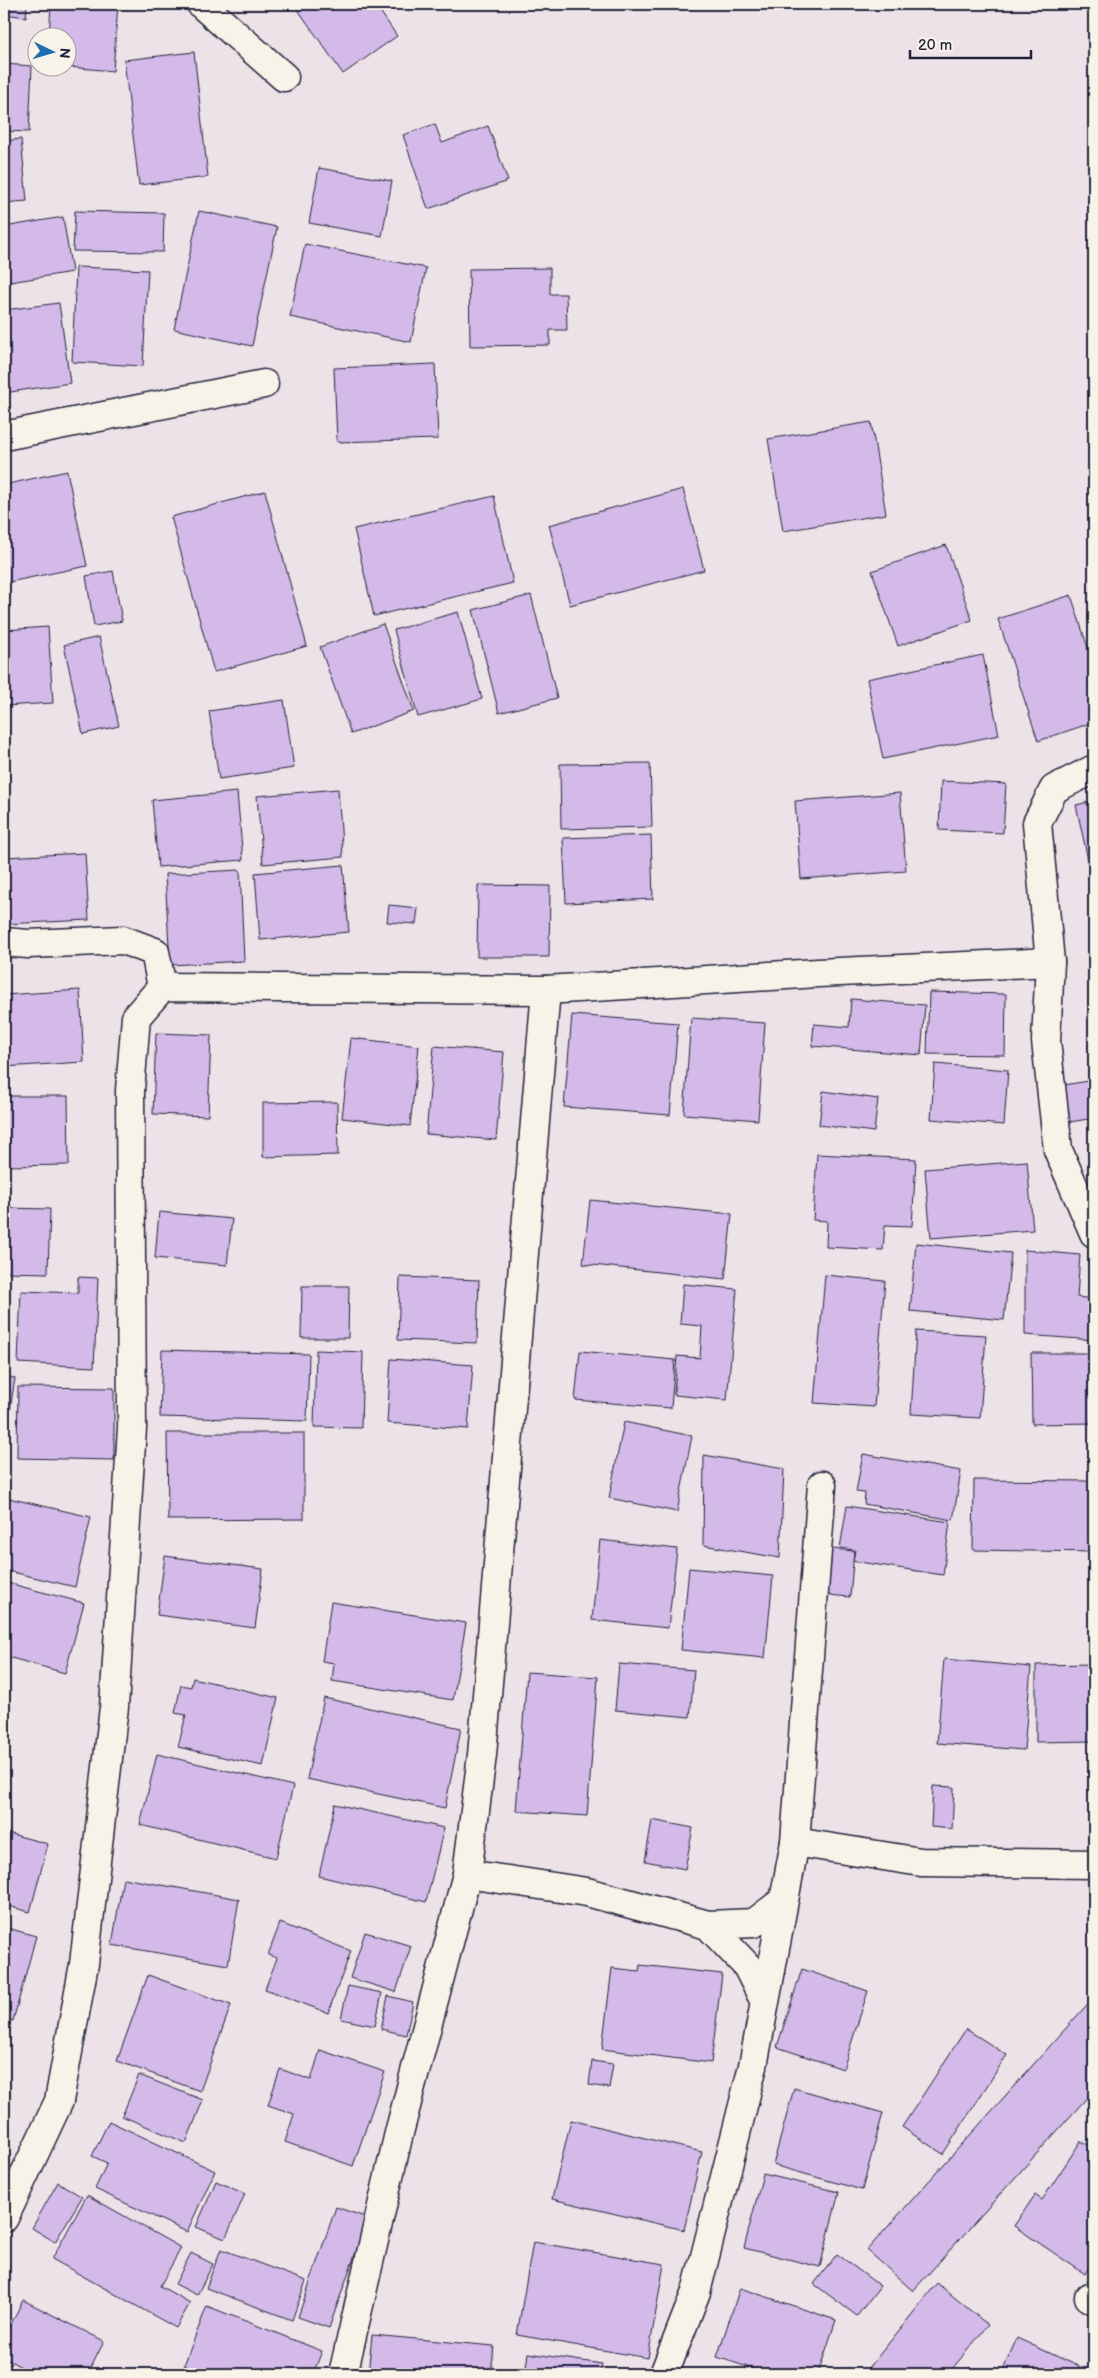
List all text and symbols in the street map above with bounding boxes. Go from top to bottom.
north arrow [28,28,78,78]
scale bar [910,28,1032,60]
text: 20 m [918,36,952,55]
text: N [56,47,73,59]

